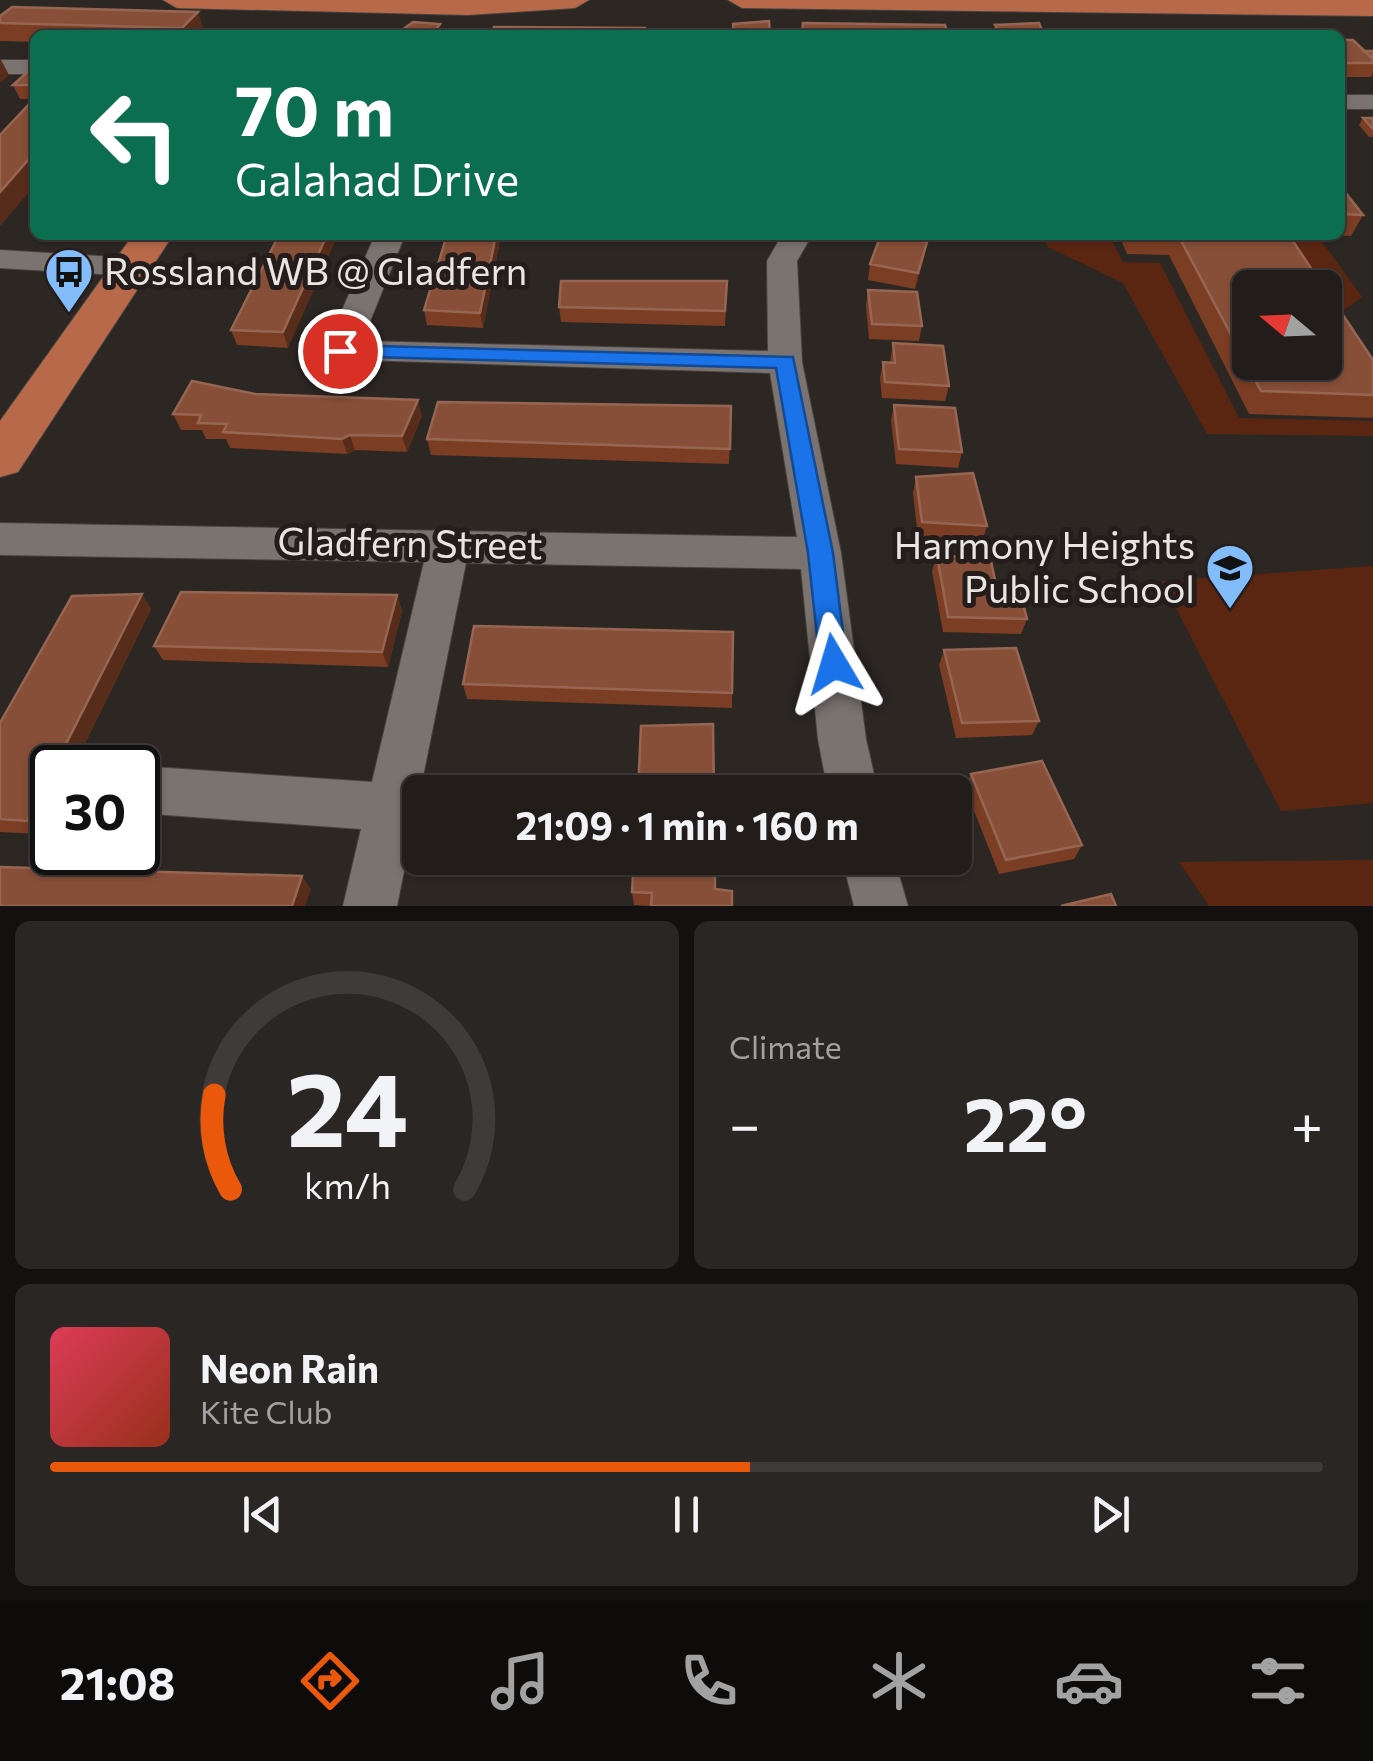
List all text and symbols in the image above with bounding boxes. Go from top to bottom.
text: 70 m [235,65,394,150]
icon: left [70,70,200,200]
text: Galahad Drive [235,150,519,205]
bus stop icon: Rossland WB @ Gladfern [43,246,95,314]
place label: Rossland WB @ Gladfern [104,246,527,293]
north arrow [1232,270,1342,380]
map controls [1232,270,1342,380]
pin [298,309,383,394]
icon: arrive [313,324,368,379]
street label: Gladfern Street [277,516,543,567]
place label: Harmony Heights Public School [894,520,1195,611]
school or university icon: Harmony Heights Public School [1204,542,1256,610]
position arrow [782,612,886,716]
speed limit sign: 30 [30,745,160,875]
text: 21:09 · 1 min · 160 m [515,801,859,848]
text: Climate [729,1026,842,1066]
text: 24 [286,1041,408,1168]
text: 22° [964,1076,1087,1167]
text: − [729,1089,760,1156]
text: + [1291,1089,1323,1156]
text: km/h [304,1163,390,1206]
text: Neon Rain [200,1344,379,1391]
text: Kite Club [200,1391,332,1431]
icon: previous [235,1487,290,1542]
icon: pause [659,1487,714,1542]
icon: next [1083,1487,1138,1542]
icon: directions [295,1646,365,1716]
icon: music [485,1646,555,1716]
icon: phone [674,1646,744,1716]
icon: climate [864,1646,934,1716]
icon: car [1054,1646,1124,1716]
icon: filters [1243,1646,1313,1716]
text: 21:08 [60,1654,175,1709]

